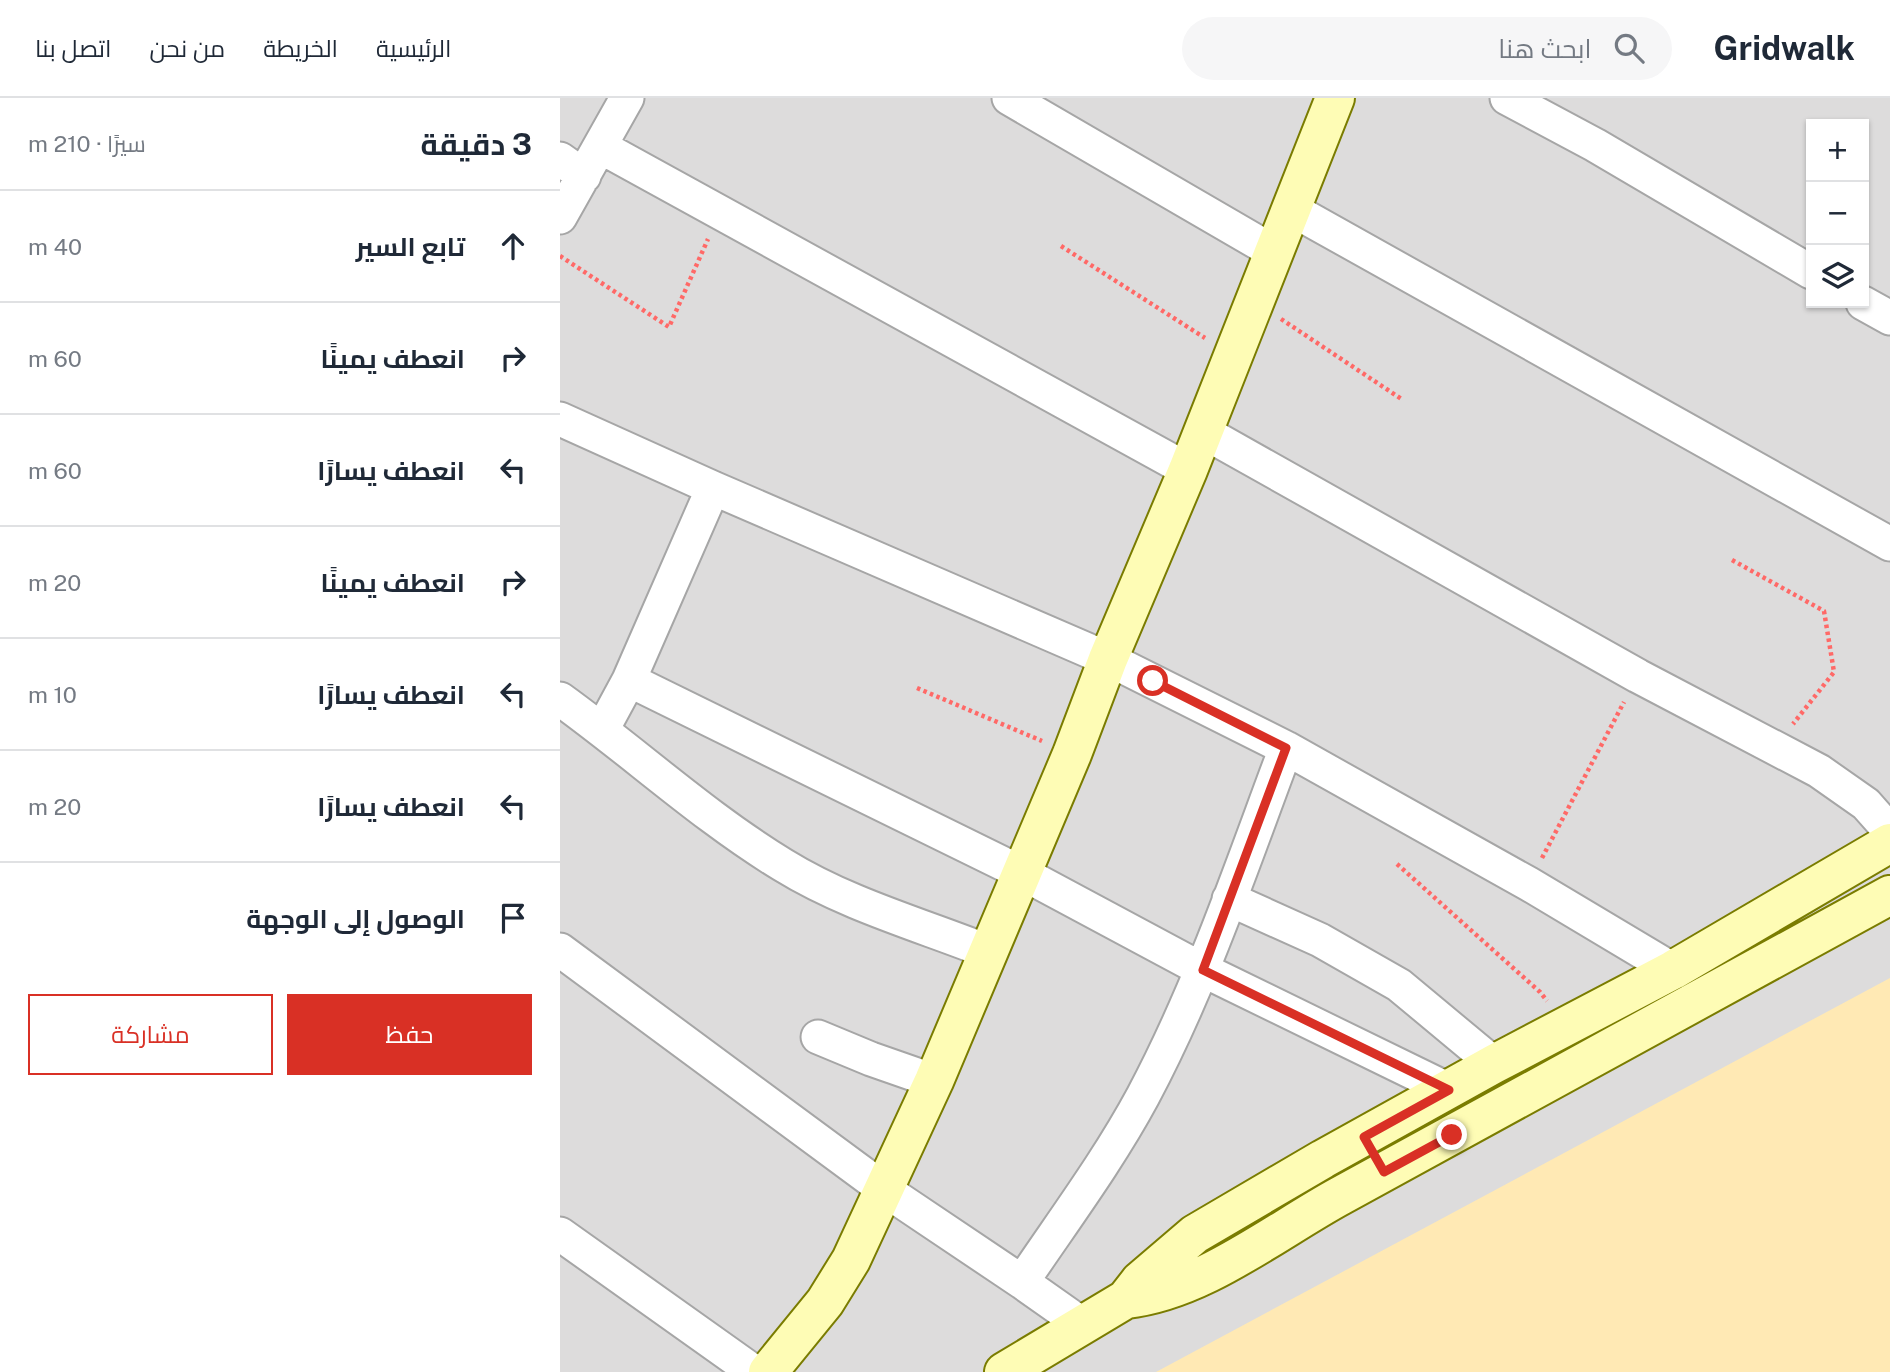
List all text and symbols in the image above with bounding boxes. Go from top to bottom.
search box [1182,17,1672,80]
icon: search [1610,29,1648,67]
text: Gridwalk [1714,29,1855,67]
text: ابحث هنا [1498,33,1592,64]
text: اتصل بنا [35,34,112,62]
text: من نحن [150,34,225,62]
text: الخريطة [263,34,338,62]
text: الرئيسية [376,34,451,62]
map controls [1806,119,1869,308]
button: + [1806,119,1869,182]
text: 3 دقيقة [420,126,532,162]
text: سيرًا · 210 m [28,130,146,157]
button: − [1806,182,1869,245]
icon: ahead [494,227,532,265]
text: تابع السير [356,231,465,262]
text: 40 m [28,233,82,260]
button: layers [1806,245,1869,308]
icon: right [494,339,532,377]
text: انعطف يمينًا [321,343,465,374]
text: 60 m [28,345,82,372]
icon: left [494,451,532,489]
text: انعطف يسارًا [317,455,465,486]
text: 60 m [28,457,82,484]
icon: right [494,563,532,601]
text: انعطف يمينًا [321,567,465,598]
text: 20 m [28,569,81,596]
route start [1137,665,1168,696]
icon: left [494,675,532,713]
text: انعطف يسارًا [317,679,465,710]
text: 10 m [28,681,77,708]
icon: left [494,787,532,825]
text: انعطف يسارًا [317,791,465,822]
text: 20 m [28,793,81,820]
icon: arrive [494,899,532,937]
text: الوصول إلى الوجهة [246,903,465,934]
button: مشاركة [28,994,273,1075]
button: حفظ [287,994,532,1075]
route end [1436,1119,1467,1150]

